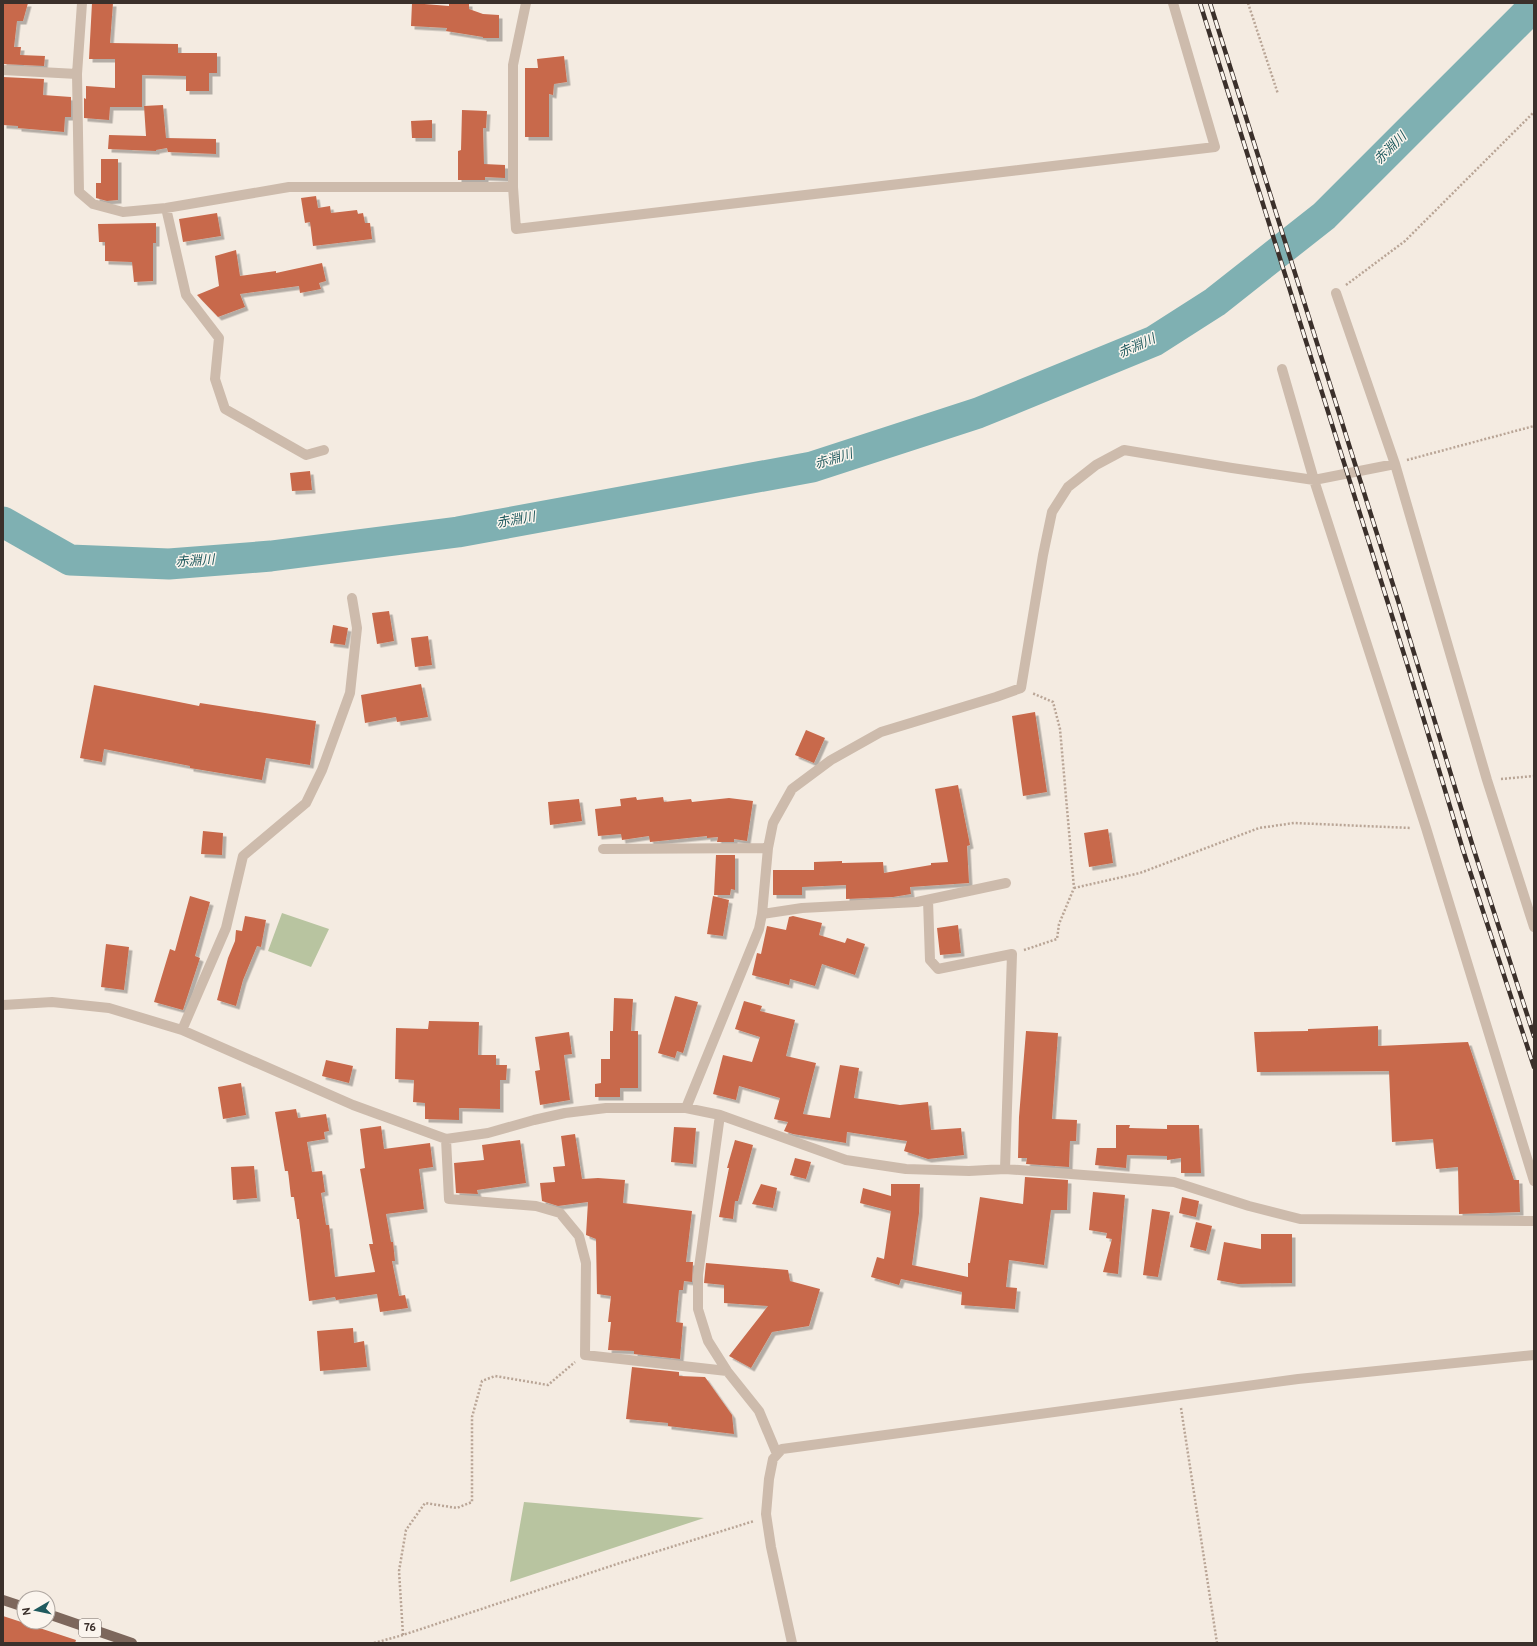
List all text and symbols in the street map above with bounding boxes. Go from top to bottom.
water label: 赤淵川 [1372,128,1412,168]
water label: 赤淵川 [1116,331,1160,362]
water label: 赤淵川 [813,446,857,473]
water label: 赤淵川 [495,509,539,532]
water label: 赤淵川 [175,553,217,571]
north arrow [16,1590,56,1630]
text: N [20,1606,35,1616]
road number: 76 [79,1619,101,1637]

